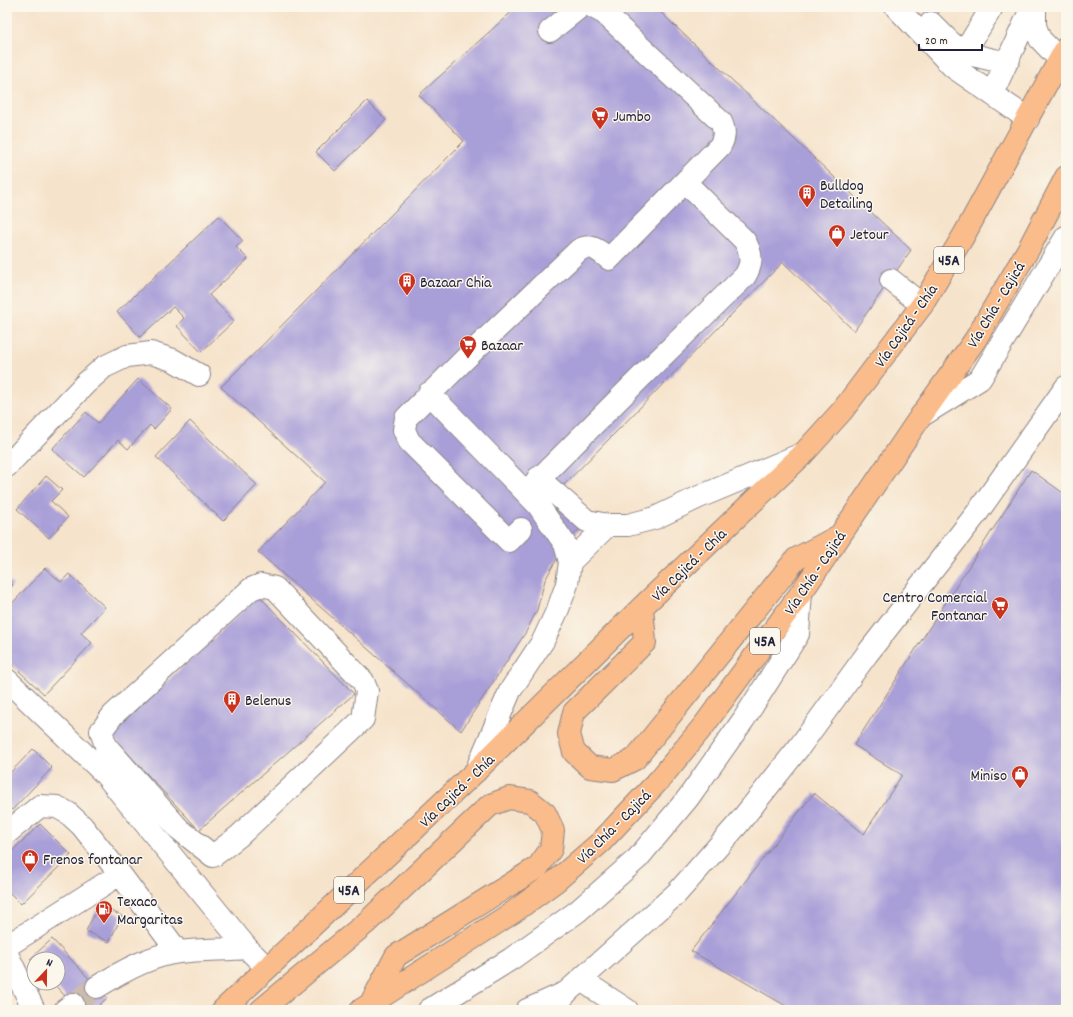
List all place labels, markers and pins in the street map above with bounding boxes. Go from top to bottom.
supermarket icon: Jumbo [590,105,610,130]
place label: Jumbo [613,106,651,129]
place label: Bulldog Detailing [820,175,873,216]
building icon: Bulldog Detailing [797,183,817,208]
shop icon: Jetour [827,223,847,248]
place label: Jetour [850,224,889,247]
building icon: Bazaar Chia [397,271,417,296]
place label: Bazaar Chia [420,272,492,295]
supermarket icon: Bazaar [458,334,478,359]
place label: Bazaar [481,335,523,358]
place label: Centro Comercial Fontanar [882,587,987,628]
supermarket icon: Centro Comercial Fontanar [990,595,1010,620]
building icon: Belenus [222,689,242,714]
place label: Belenus [245,690,292,713]
shop icon: Miniso [1010,764,1030,789]
place label: Miniso [971,765,1007,788]
shop icon: Frenos fontanar [20,848,40,873]
place label: Frenos fontanar [43,849,142,872]
place label: Texaco Margaritas [117,891,184,932]
fuel station icon: Texaco Margaritas [94,899,114,924]

